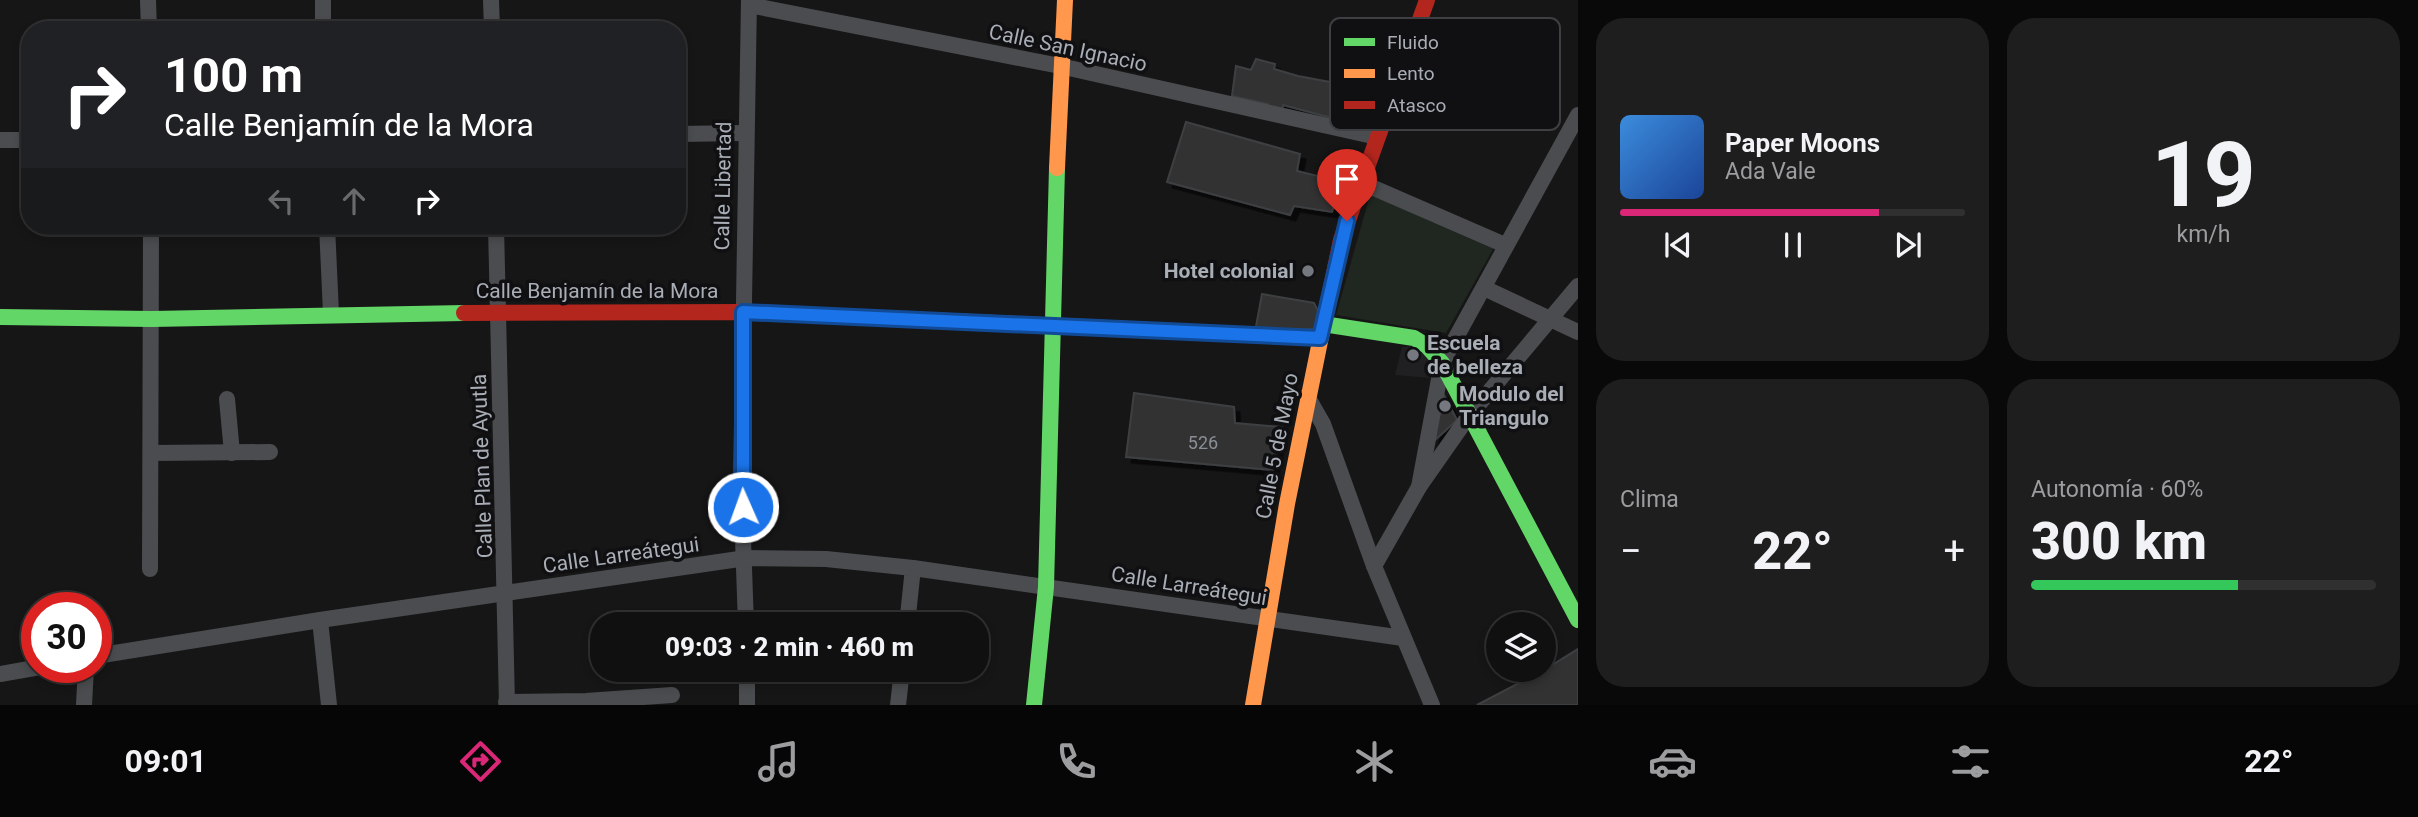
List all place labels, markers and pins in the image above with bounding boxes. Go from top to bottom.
pin [1317,149,1377,221]
place label: Hotel colonial [1164,259,1294,283]
marker: Hotel colonial [1300,263,1316,279]
place label: Escuela de belleza [1427,331,1523,379]
marker: Escuela de belleza [1405,347,1421,363]
place label: Modulo del Triangulo [1459,382,1564,430]
marker: Modulo del Triangulo [1437,398,1453,414]

